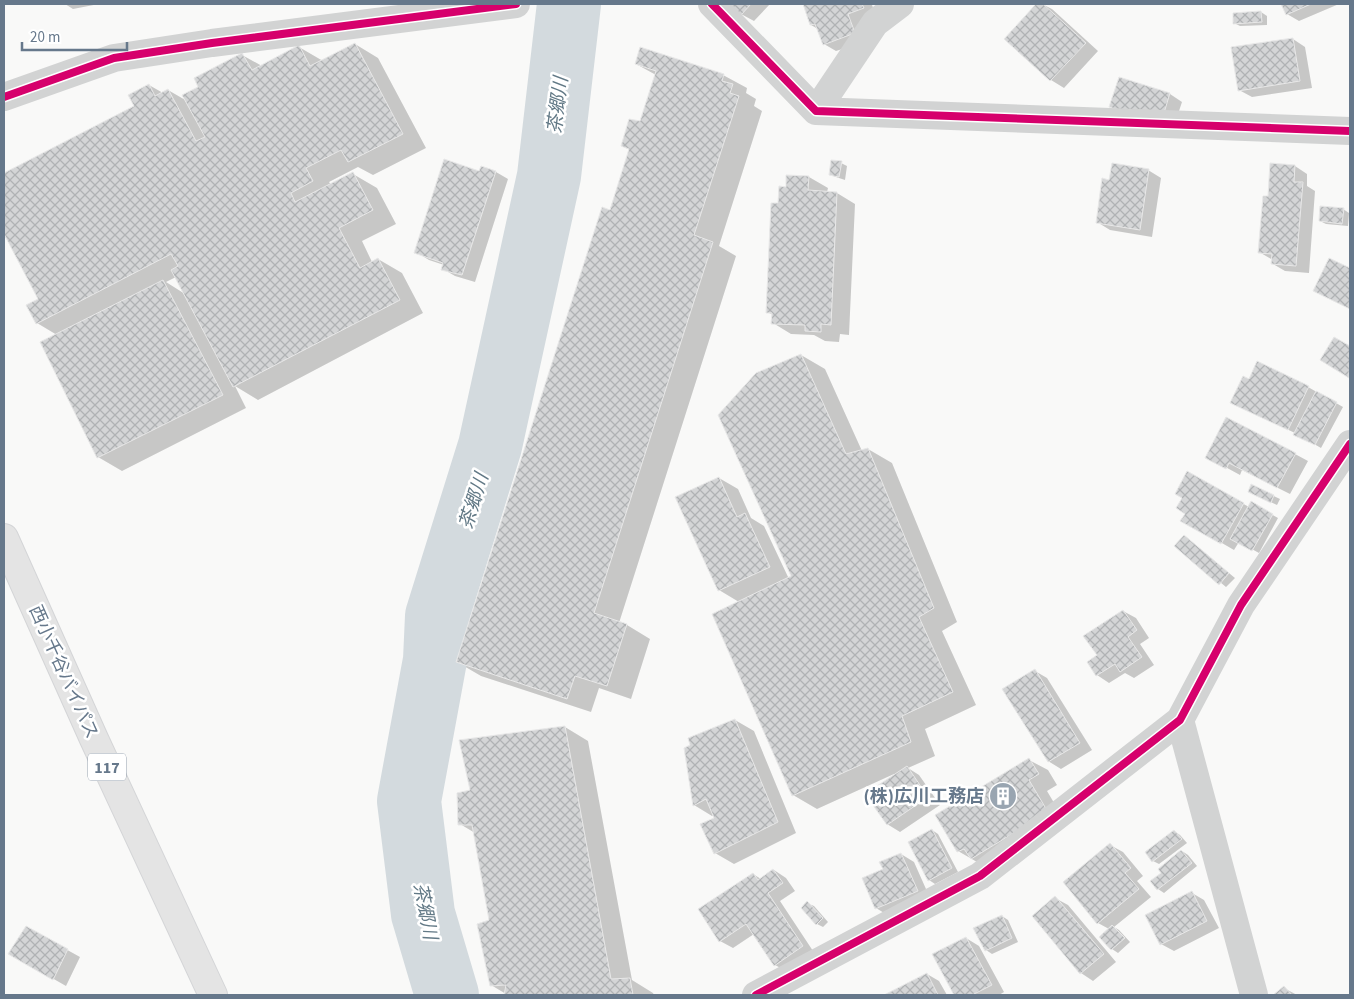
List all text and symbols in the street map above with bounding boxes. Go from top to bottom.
scale bar [22,20,128,52]
text: 20 m [30,27,60,48]
water label: 茶郷川 [542,73,576,135]
water label: 茶郷川 [453,468,496,533]
street label: 西小千谷バイパス [23,602,104,743]
road number: 117 [88,754,126,780]
building icon: (株)広川工務店 [988,781,1018,811]
place label: (株)広川工務店 [864,784,984,809]
water label: 茶郷川 [406,881,444,944]

